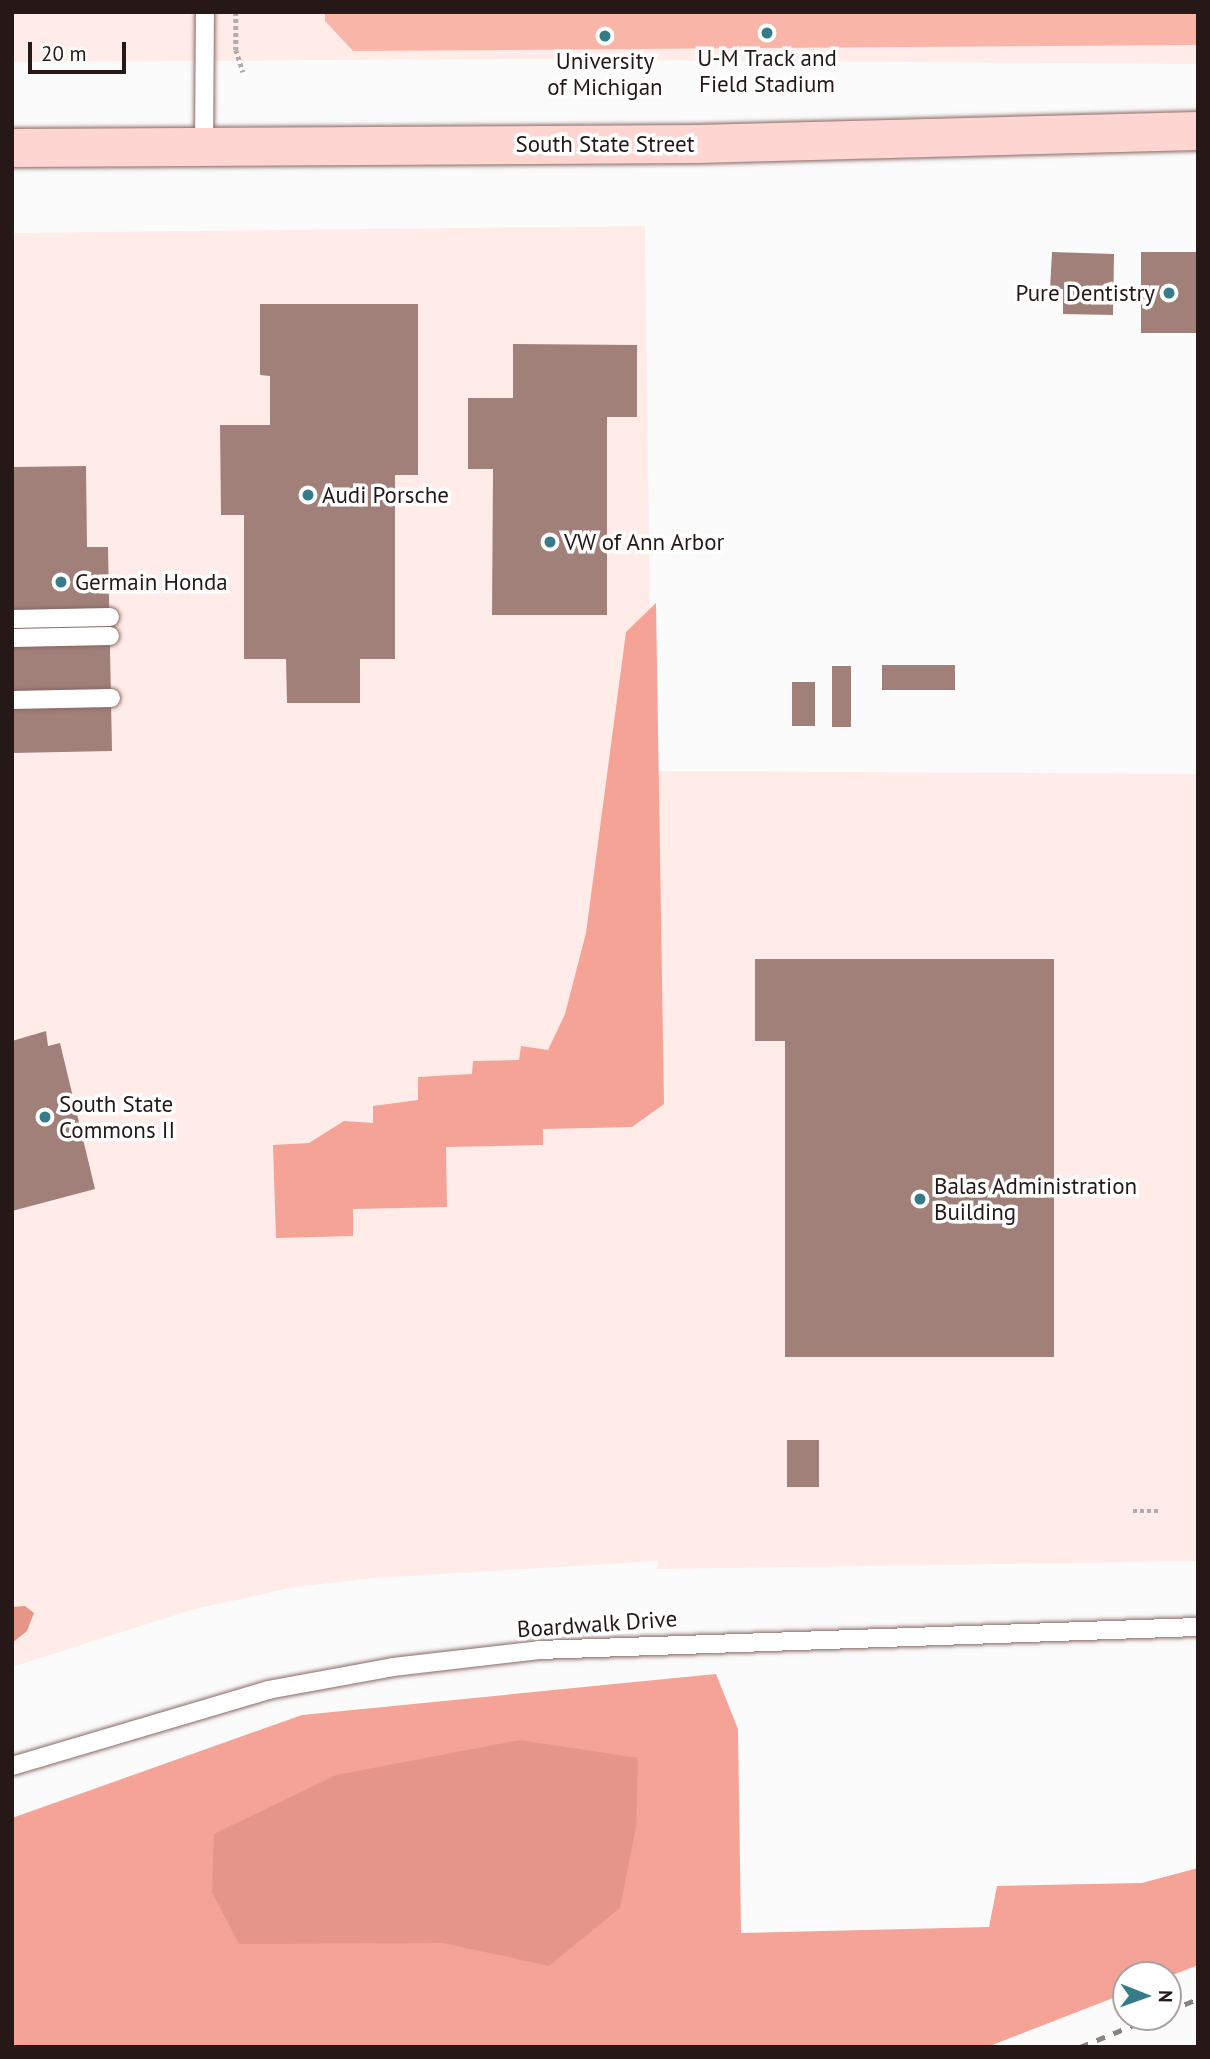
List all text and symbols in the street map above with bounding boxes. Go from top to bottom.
marker: U-M Track and Field Stadium [759,25,775,41]
scale bar [32,28,130,72]
marker: University of Michigan [597,28,613,44]
text: 20 m [41,40,87,67]
place label: U-M Track and Field Stadium [696,44,838,98]
place label: University of Michigan [547,47,663,101]
street label: South State Street [516,130,694,158]
place label: Pure Dentistry [1016,279,1155,307]
marker: Pure Dentistry [1161,285,1177,301]
place label: Audi Porsche [322,481,449,509]
marker: Audi Porsche [300,487,316,503]
place label: VW of Ann Arbor [564,528,726,556]
marker: VW of Ann Arbor [542,534,558,550]
place label: Germain Honda [75,568,228,596]
marker: Germain Honda [53,574,69,590]
place label: South State Commons II [59,1090,175,1144]
marker: South State Commons II [37,1109,53,1125]
place label: Balas Administration Building [934,1172,1138,1226]
marker: Balas Administration Building [912,1191,928,1207]
street label: Boardwalk Drive [516,1605,678,1643]
north arrow [1112,1961,1182,2031]
text: N [1154,1990,1178,2003]

